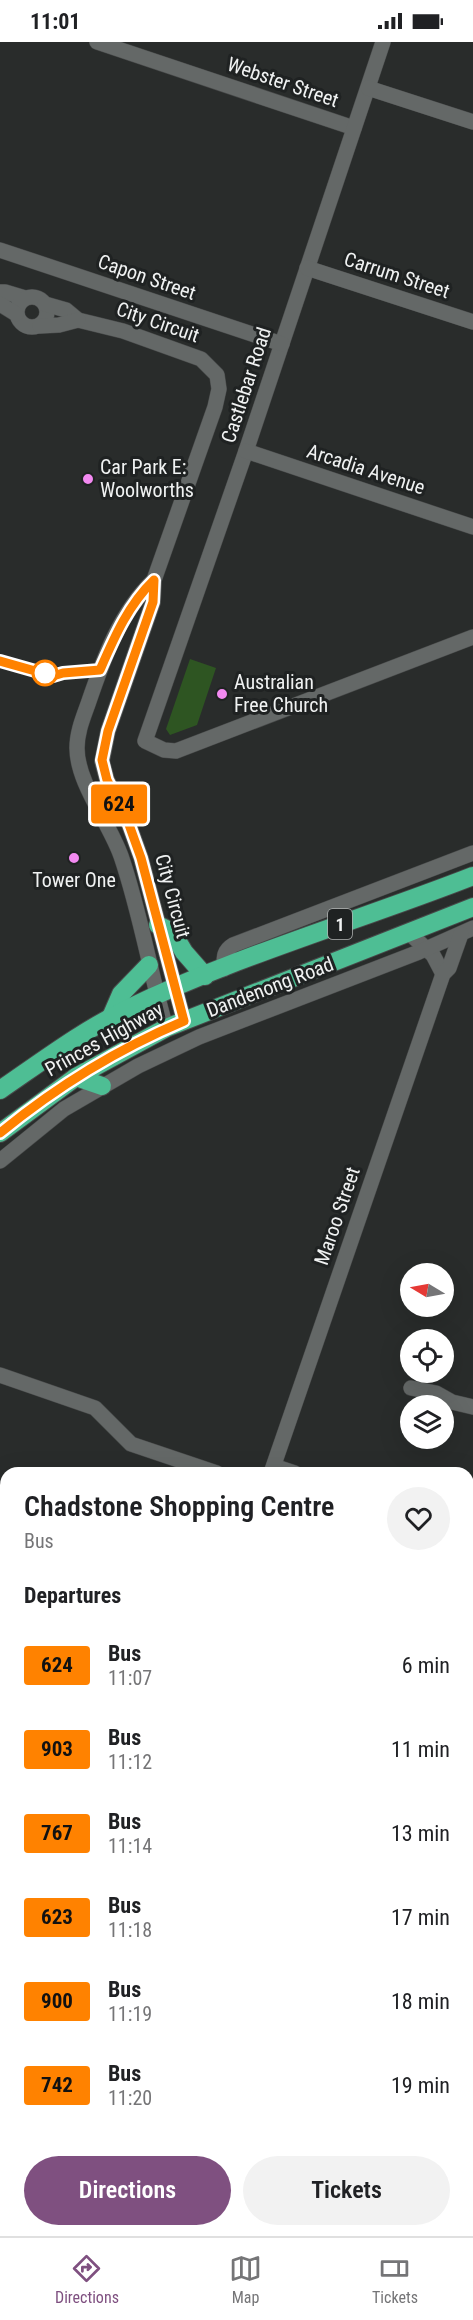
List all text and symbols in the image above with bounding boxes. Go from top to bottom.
text: 11:01 [30,9,81,34]
street label: Webster Street [224,52,342,112]
street label: Carrum Street [341,247,453,303]
street label: Capon Street [95,249,199,305]
street label: City Circuit [113,297,203,347]
street label: Castlebar Road [216,324,276,446]
street label: Arcadia Avenue [304,439,428,499]
place label: Car Park E: Woolworths [100,455,194,502]
marker: Car Park E: Woolworths [81,472,95,486]
unlabelled marker [32,660,58,686]
place label: Australian Free Church [234,670,328,717]
marker: Australian Free Church [215,687,229,701]
line badge: 624 [84,784,154,824]
text: 624 [103,792,135,816]
marker: Tower One [67,851,81,865]
street label: City Circuit [150,851,196,941]
place label: Tower One [32,868,116,892]
road number: 1 [328,909,352,939]
street label: Dandenong Road [203,952,337,1022]
street label: Princes Highway [41,997,167,1081]
street label: Maroo Street [309,1164,365,1268]
north arrow [400,1263,454,1317]
map controls [400,1263,454,1449]
button: locate [400,1329,454,1383]
button: layers [400,1395,454,1449]
button: heart [387,1487,450,1550]
text: Chadstone Shopping Centre [24,1490,334,1523]
text: Bus [24,1529,54,1553]
text: Departures [24,1583,121,1608]
text: Bus [108,1641,141,1666]
text: 624 [41,1653,73,1677]
text: 6 min [402,1653,450,1678]
text: 11:07 [108,1666,152,1690]
text: Bus [108,1725,141,1750]
text: 903 [41,1737,73,1761]
text: 11 min [391,1737,450,1762]
text: 11:12 [108,1750,152,1774]
text: Bus [108,1809,141,1834]
text: 767 [41,1821,73,1845]
text: 13 min [391,1821,450,1846]
text: 11:14 [108,1834,152,1858]
text: Bus [108,1893,141,1918]
text: 623 [41,1905,73,1929]
text: 17 min [391,1905,450,1930]
text: 11:18 [108,1918,152,1942]
text: Bus [108,1977,141,2002]
text: 900 [41,1989,73,2013]
text: 18 min [391,1989,450,2014]
text: 11:19 [108,2002,152,2026]
text: Bus [108,2061,141,2086]
text: 742 [41,2073,73,2097]
text: 19 min [391,2073,450,2098]
text: 11:20 [108,2086,152,2110]
button: Directions [24,2156,231,2225]
button: Tickets [243,2156,450,2225]
tab: Directions [55,2252,119,2307]
tab: Map [229,2252,262,2307]
tab: Tickets [372,2252,418,2307]

